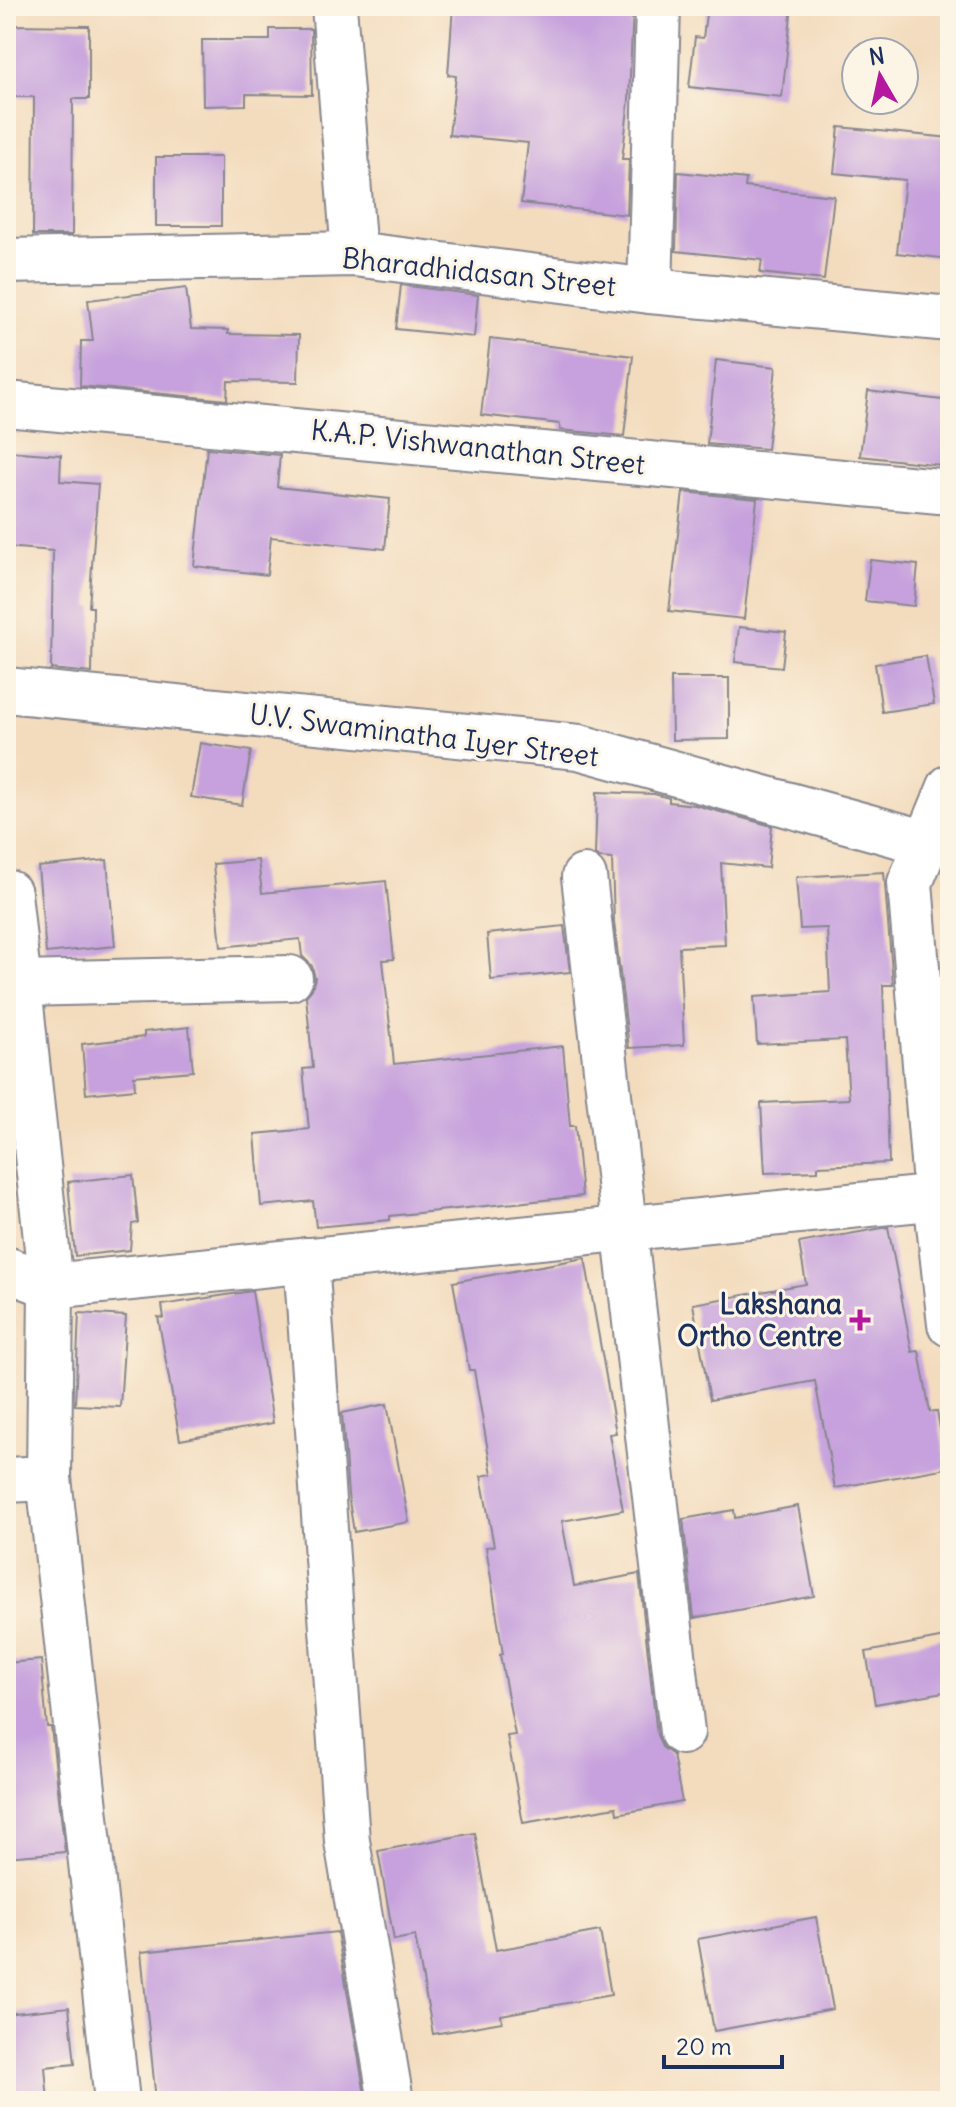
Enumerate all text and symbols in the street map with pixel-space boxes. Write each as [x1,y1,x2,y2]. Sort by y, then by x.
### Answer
north arrow [840,36,920,116]
text: N [867,41,887,71]
street label: Bharadhidasan Street [340,240,618,304]
street label: K.A.P. Vishwanathan Street [309,412,647,482]
street label: U.V. Swaminatha Iyer Street [247,696,601,774]
place label: Lakshana Ortho Centre [677,1286,842,1354]
marker: Lakshana Ortho Centre [849,1309,871,1331]
scale bar [664,2019,782,2069]
text: 20 m [676,2031,732,2061]

